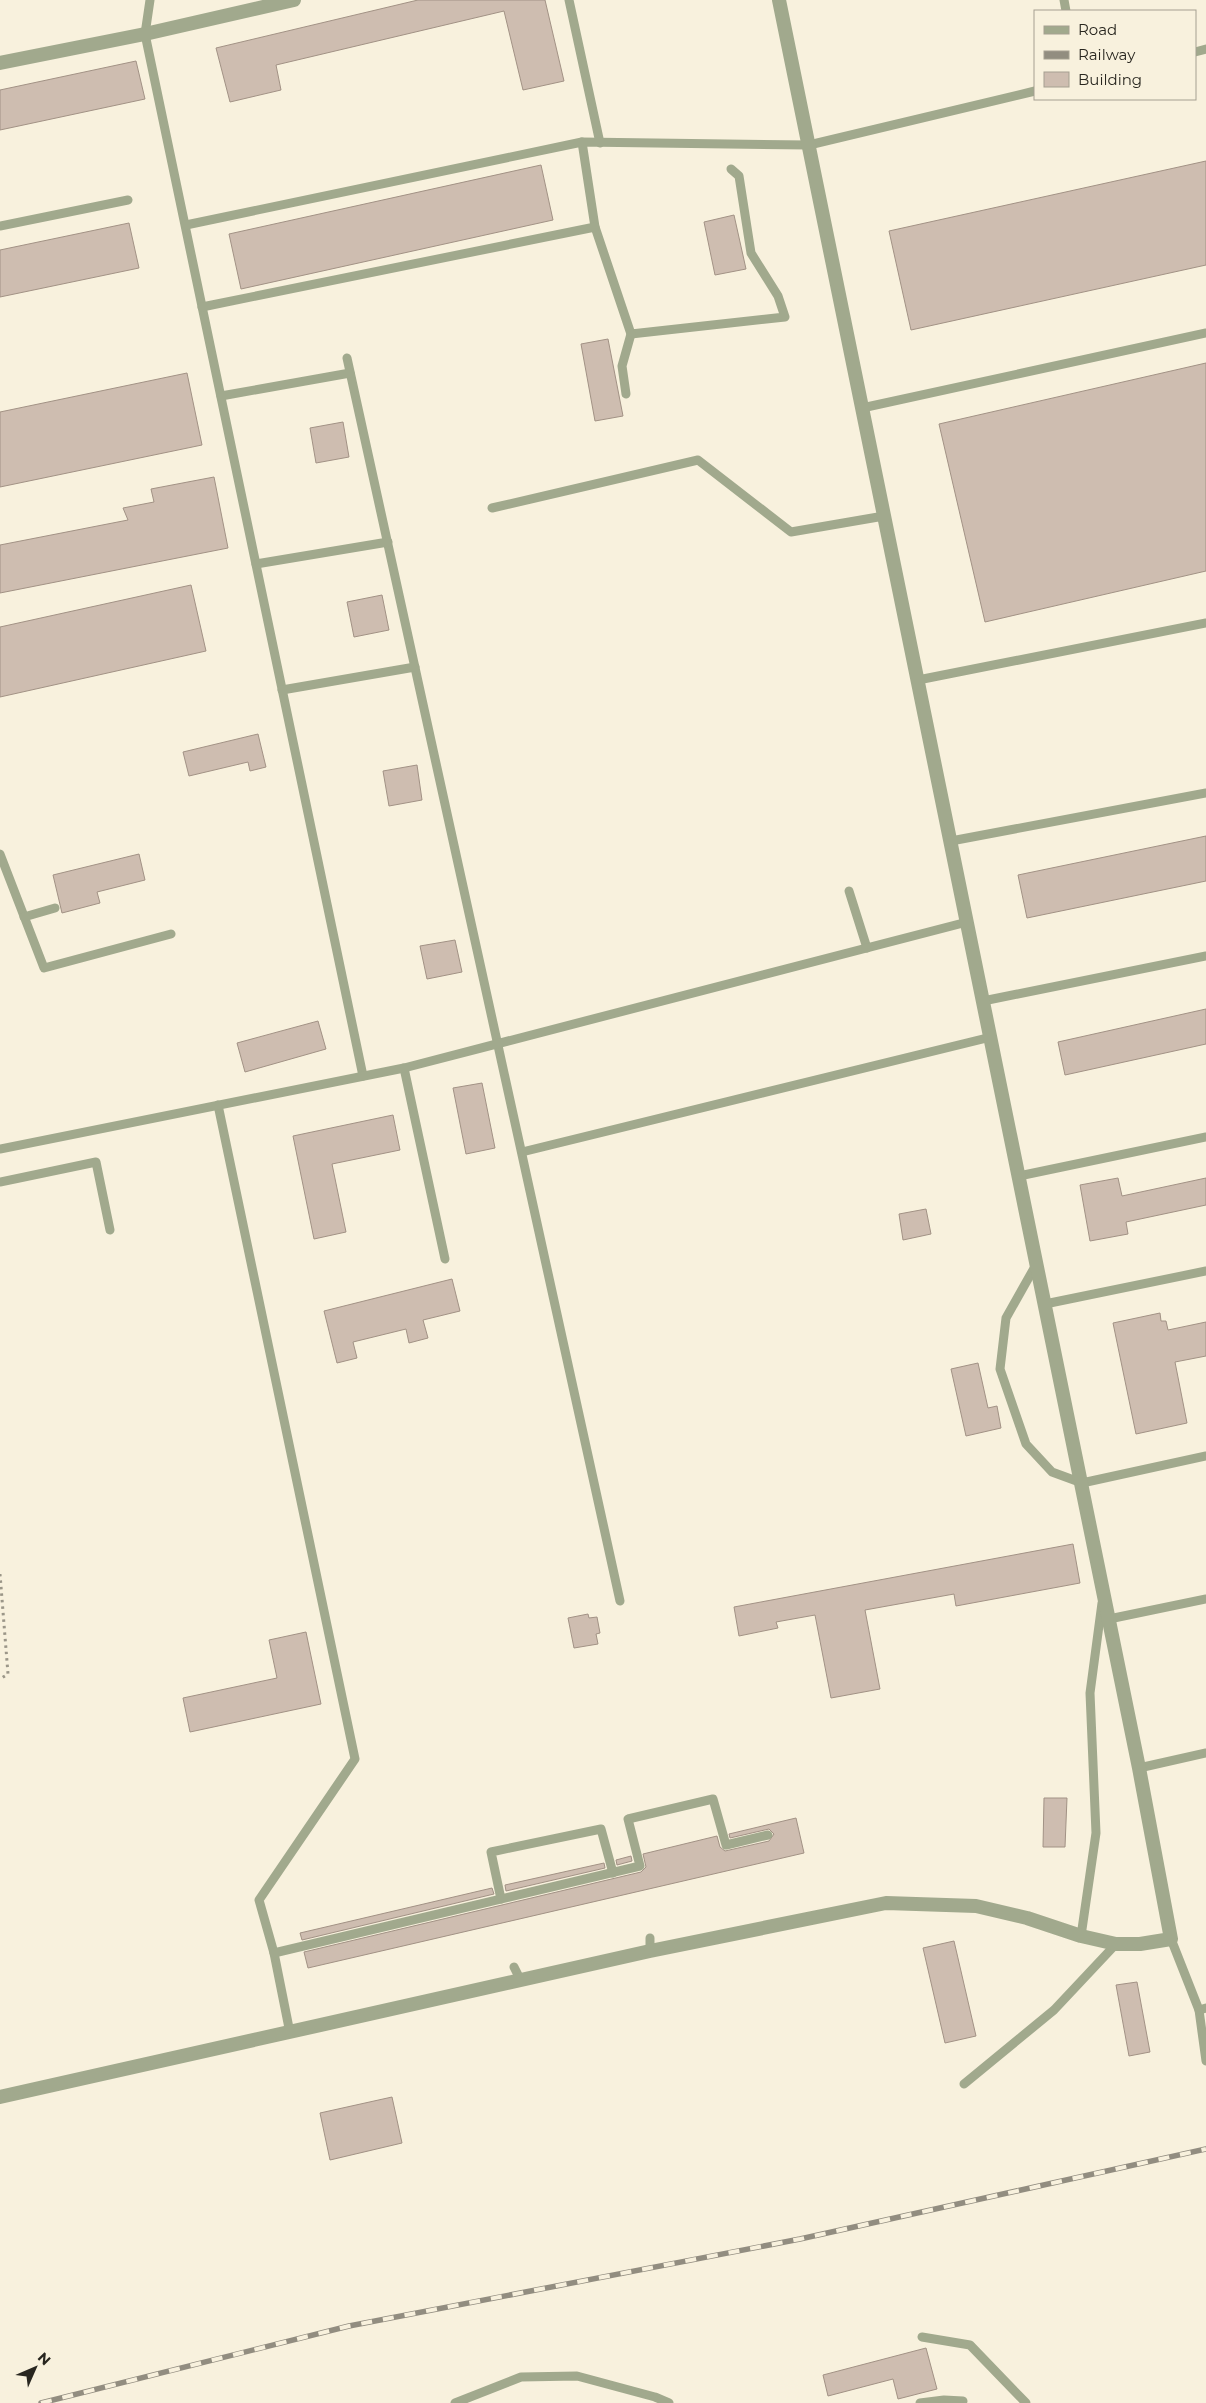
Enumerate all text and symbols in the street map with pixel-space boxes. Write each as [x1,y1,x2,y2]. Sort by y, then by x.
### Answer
legend [1034,10,1196,100]
text: Road [1078,20,1117,39]
text: Railway [1078,45,1136,64]
text: Building [1078,70,1142,89]
north arrow [10,2343,60,2393]
text: N [34,2348,55,2369]

